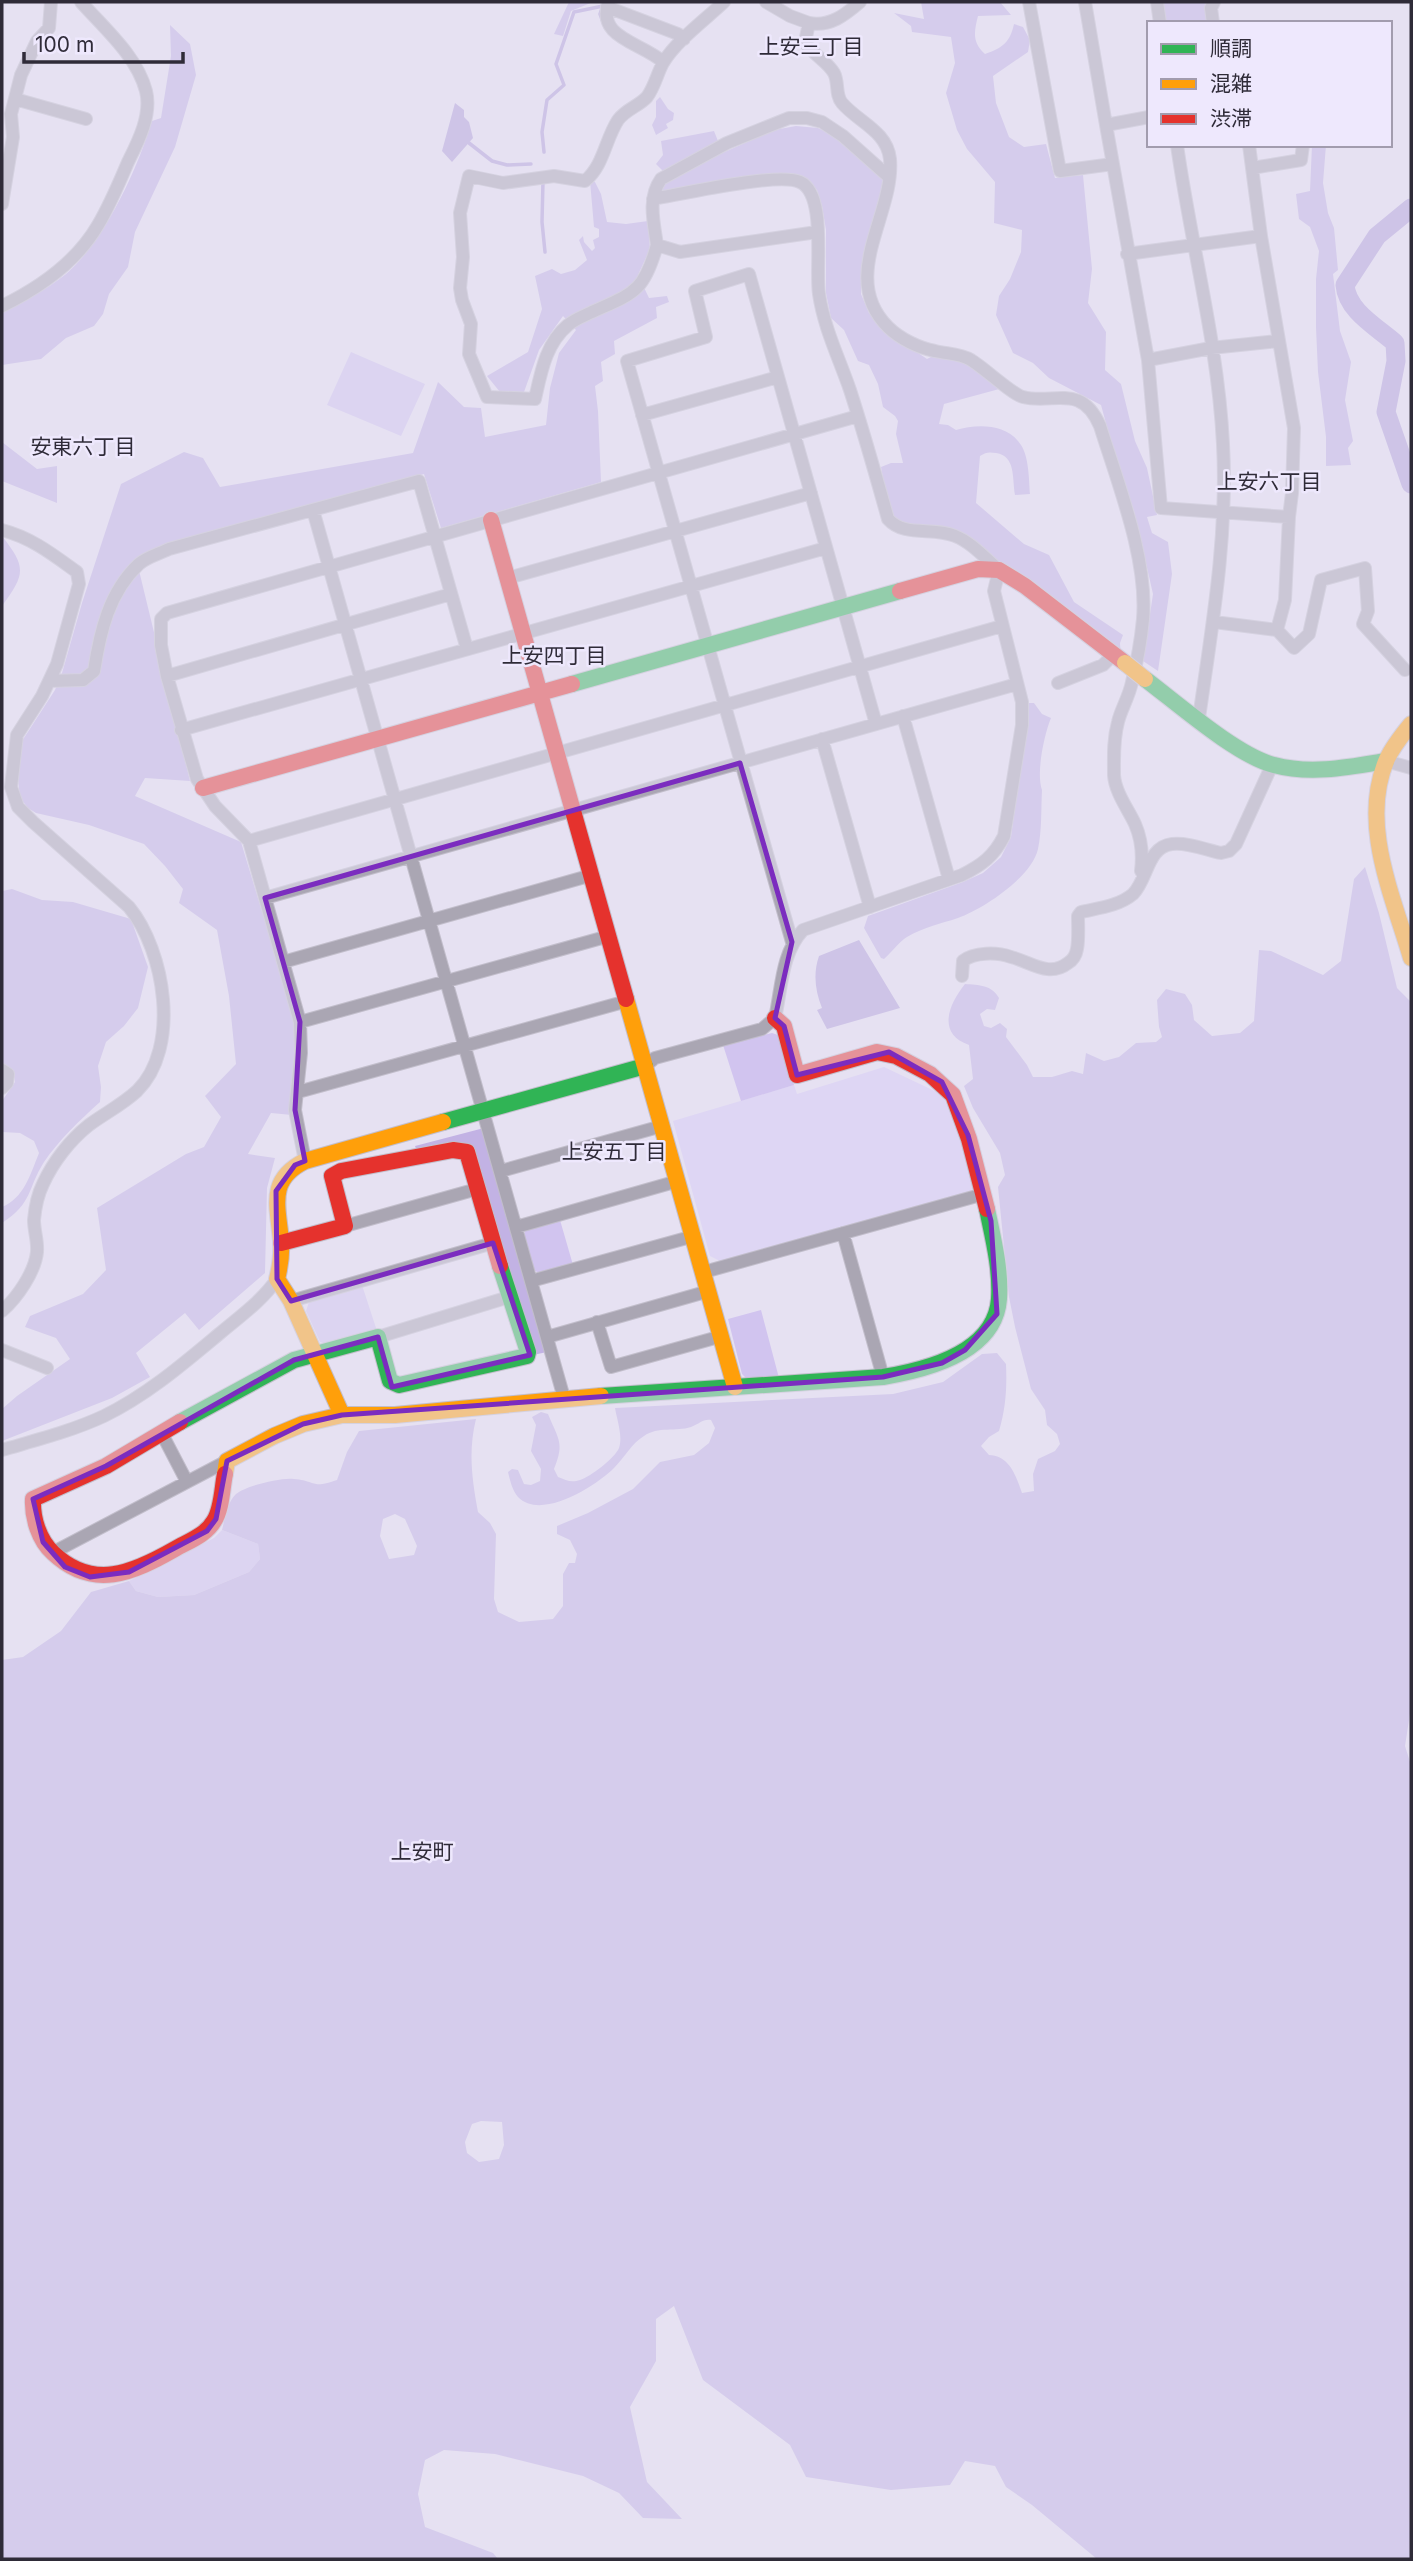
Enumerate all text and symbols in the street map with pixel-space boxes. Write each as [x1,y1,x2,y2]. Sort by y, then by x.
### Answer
scale bar [24,21,184,65]
legend [1147,21,1392,147]
text: 100 m [35,32,94,57]
district label: 上安三丁目 [759,34,864,59]
text: 順調 [1210,36,1252,61]
text: 混雑 [1210,71,1252,96]
text: 渋滞 [1210,106,1252,131]
district label: 安東六丁目 [31,434,136,459]
district label: 上安六丁目 [1217,469,1322,494]
district label: 上安四丁目 [502,643,607,668]
district label: 上安五丁目 [562,1139,667,1164]
district label: 上安町 [391,1839,454,1864]

